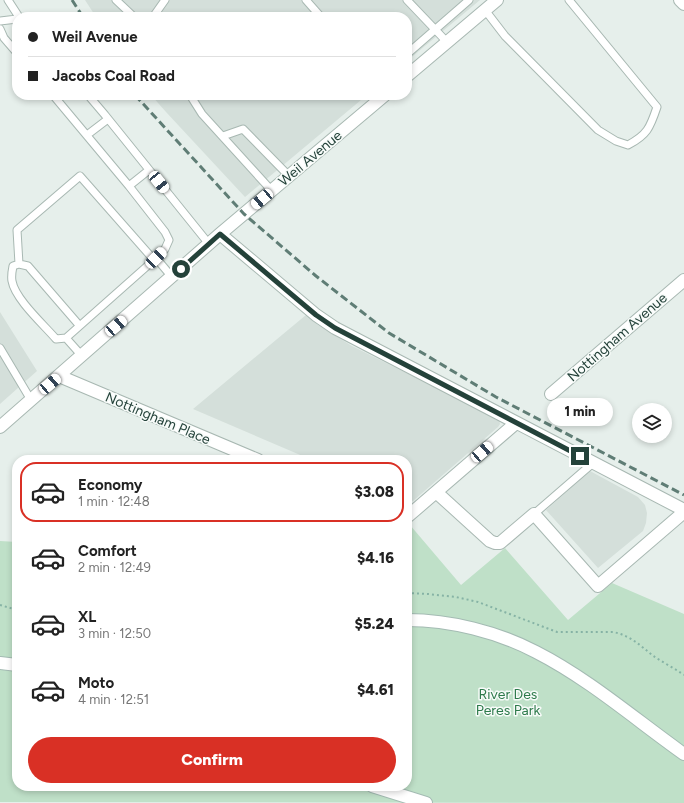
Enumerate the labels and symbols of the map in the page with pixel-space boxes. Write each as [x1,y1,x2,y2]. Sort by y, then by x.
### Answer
street label: Weil Avenue [275,127,346,190]
car [147,169,171,195]
car [249,187,275,211]
car [143,245,169,271]
route start [172,260,190,278]
street label: Nottingham Avenue [564,289,671,385]
car [103,314,129,338]
car [37,372,63,396]
street label: Nottingham Place [103,389,213,448]
callout: 1 min [547,398,613,426]
car [469,440,495,464]
route end [571,447,589,465]
park label: River Des Peres Park [476,686,541,719]

